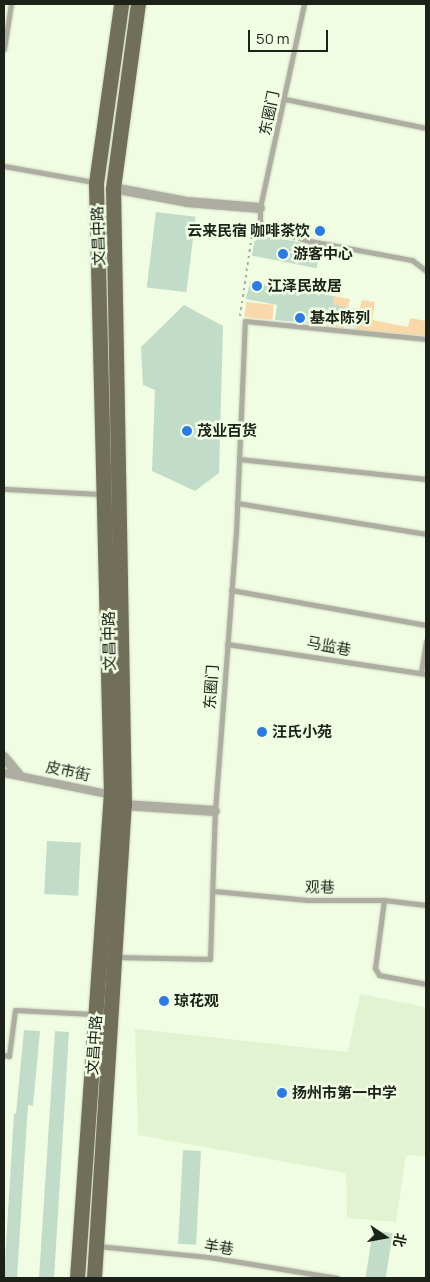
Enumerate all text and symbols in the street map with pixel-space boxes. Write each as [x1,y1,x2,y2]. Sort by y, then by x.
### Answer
scale bar [250,20,330,52]
text: 50 m [256,28,290,49]
street label: 东圈门 [256,89,282,137]
street label: 文昌中路 [88,206,108,266]
place label: 云来民宿 咖啡茶饮 [187,222,310,240]
marker: 云来民宿 咖啡茶饮 [314,225,326,237]
place label: 游客中心 [293,245,353,263]
marker: 游客中心 [277,248,289,260]
place label: 江泽民故居 [267,277,342,295]
marker: 江泽民故居 [251,280,263,292]
place label: 基本陈列 [310,309,370,327]
marker: 基本陈列 [294,312,306,324]
place label: 茂业百货 [197,422,257,440]
marker: 茂业百货 [181,425,193,437]
street label: 文昌中路 [99,611,119,671]
street label: 马监巷 [305,633,353,659]
street label: 东圈门 [200,664,222,710]
place label: 汪氏小苑 [272,723,332,741]
marker: 汪氏小苑 [256,726,268,738]
street label: 皮市街 [44,758,92,784]
street label: 观巷 [305,878,335,896]
place label: 琼花观 [174,992,219,1010]
marker: 琼花观 [158,995,170,1007]
street label: 文昌中路 [83,1014,105,1076]
place label: 扬州市第一中学 [292,1084,397,1102]
marker: 扬州市第一中学 [276,1087,288,1099]
north arrow [360,1212,410,1262]
text: 北 [389,1231,411,1249]
street label: 羊巷 [203,1236,235,1258]

